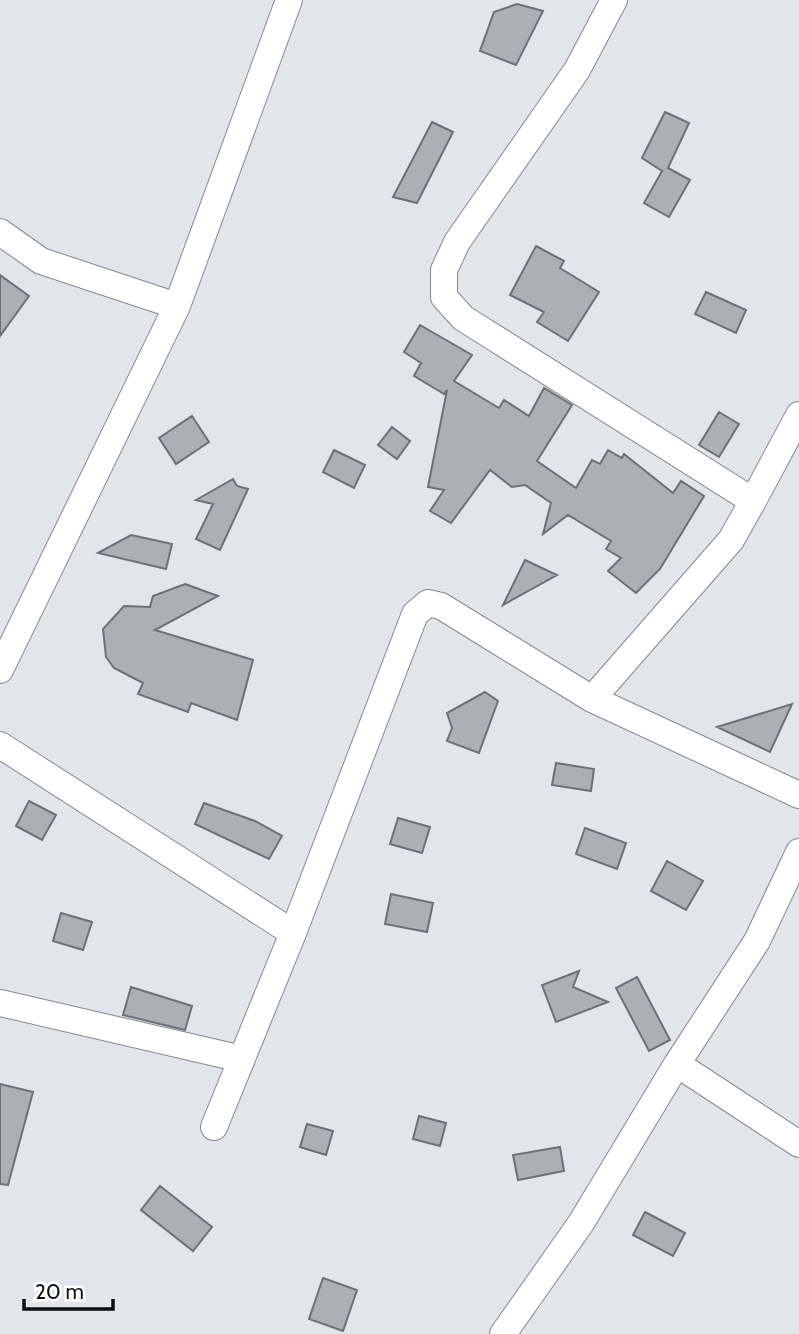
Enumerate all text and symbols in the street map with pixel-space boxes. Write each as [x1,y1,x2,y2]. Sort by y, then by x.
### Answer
scale bar [24,1268,114,1312]
text: 20 m [35,1279,84,1304]

